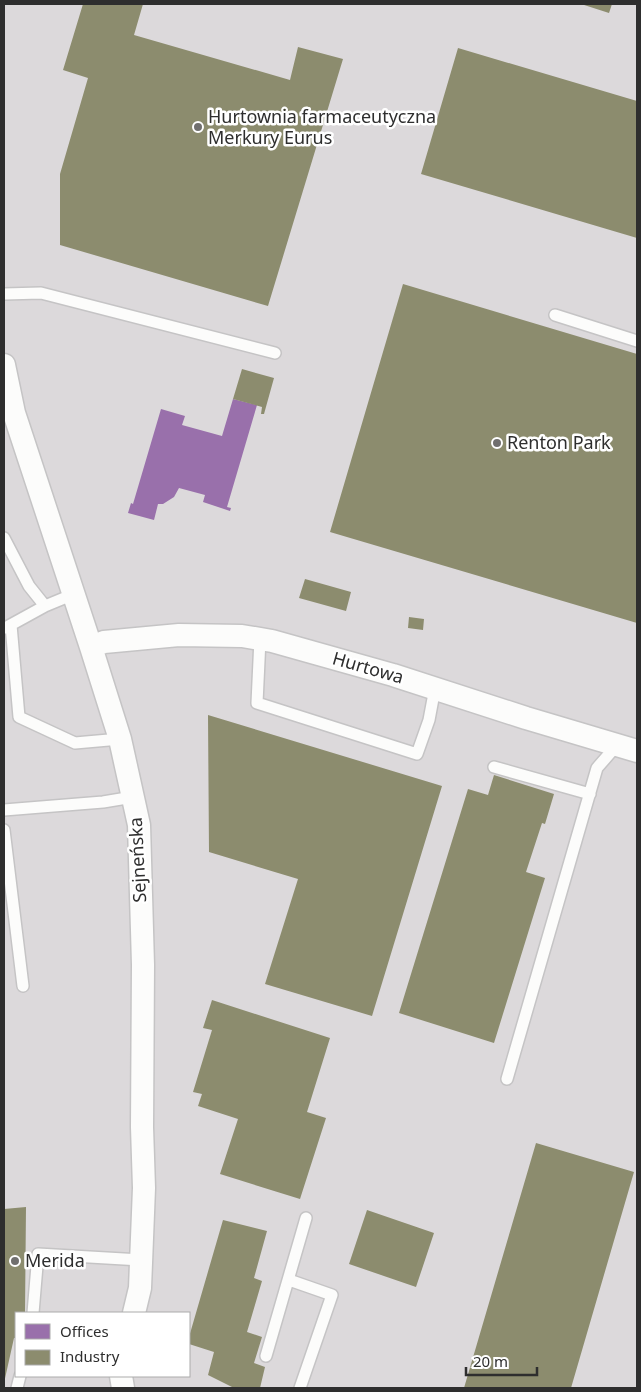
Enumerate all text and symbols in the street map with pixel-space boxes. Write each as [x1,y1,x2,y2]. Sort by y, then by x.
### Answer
place label: Hurtownia farmaceutyczna Merkury Eurus [208,104,436,149]
marker: Hurtownia farmaceutyczna Merkury Eurus [192,121,204,133]
place label: Renton Park [507,430,611,454]
marker: Renton Park [491,437,503,449]
street label: Hurtowa [330,645,407,689]
street label: Sejneńska [123,817,151,903]
place label: Merida [25,1248,85,1272]
marker: Merida [9,1255,21,1267]
legend [15,1312,190,1377]
text: Offices [60,1321,109,1341]
scale bar [466,1344,537,1376]
text: Industry [60,1346,120,1366]
text: 20 m [473,1351,508,1371]

